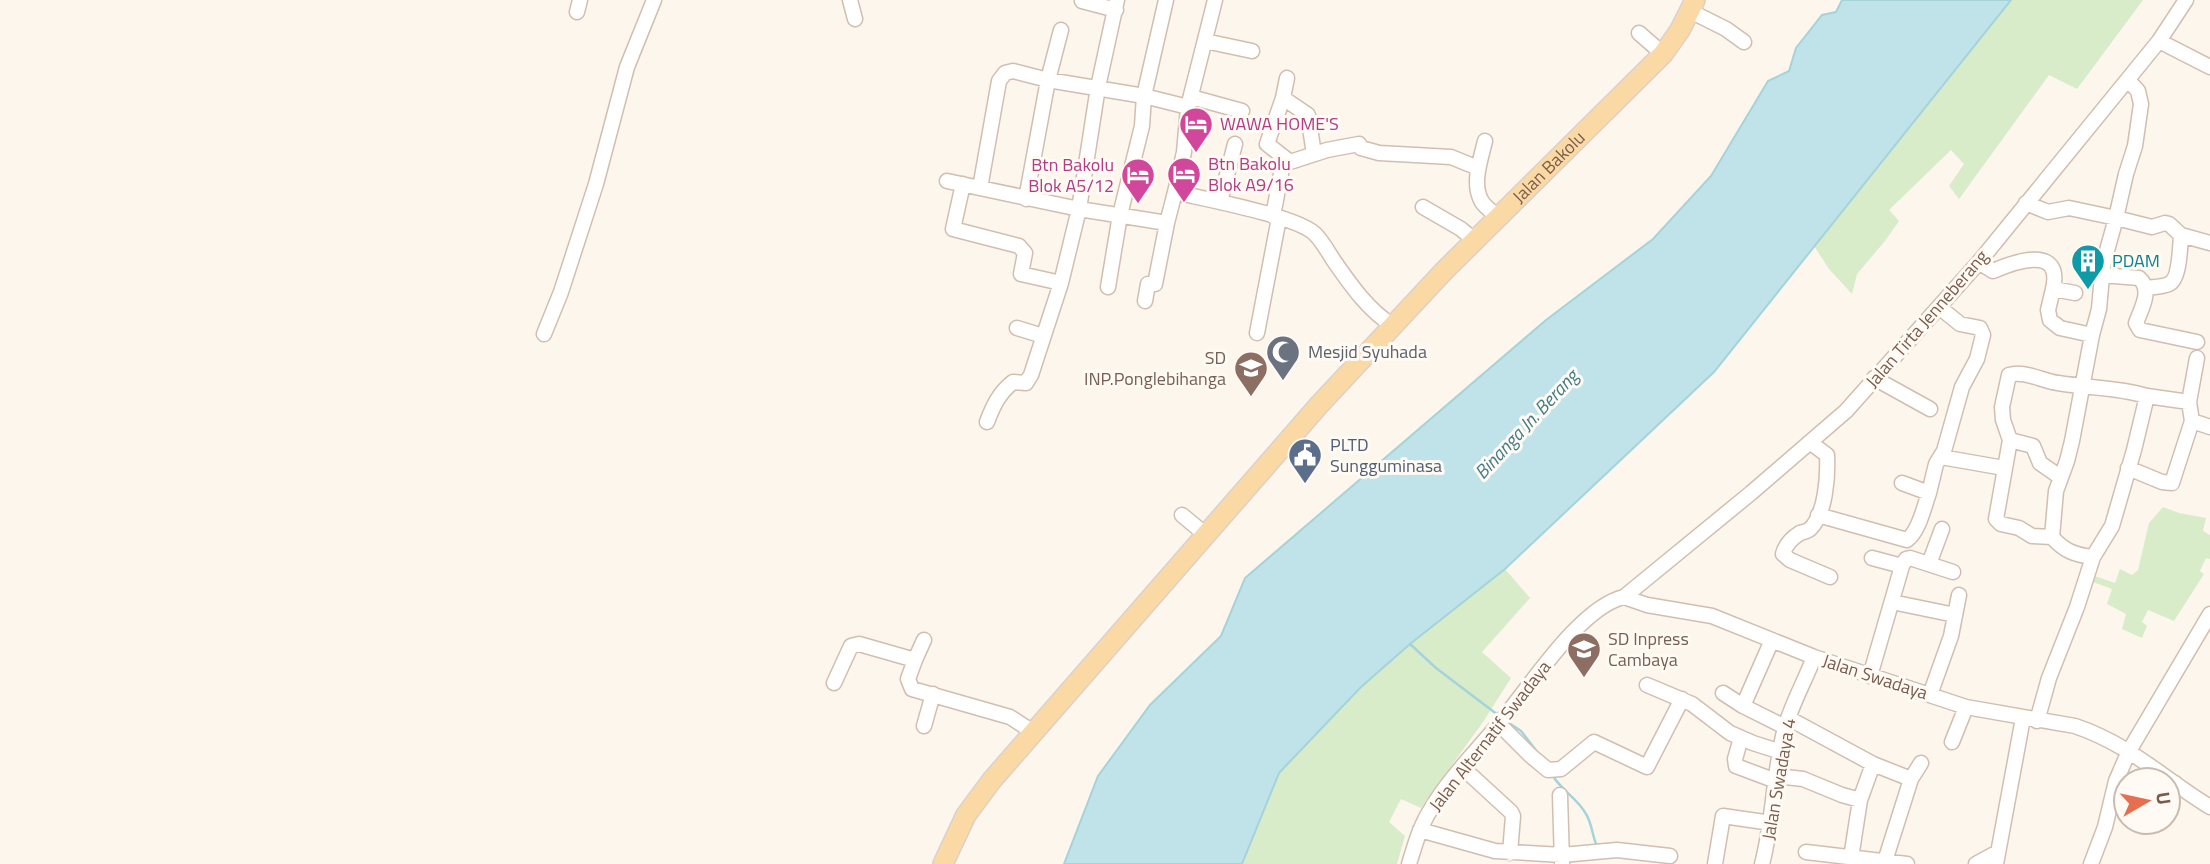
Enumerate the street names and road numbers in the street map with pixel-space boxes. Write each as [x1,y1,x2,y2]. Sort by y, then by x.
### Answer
street label: Jalan Bakolu [1506,125,1591,209]
street label: Jalan Tirta Jenneberang [1859,244,1994,394]
street label: Jalan Swadaya [1819,647,1931,706]
street label: Jalan Alternatif Swadaya [1422,655,1557,817]
street label: Jalan Swadaya 4 [1755,716,1803,842]

